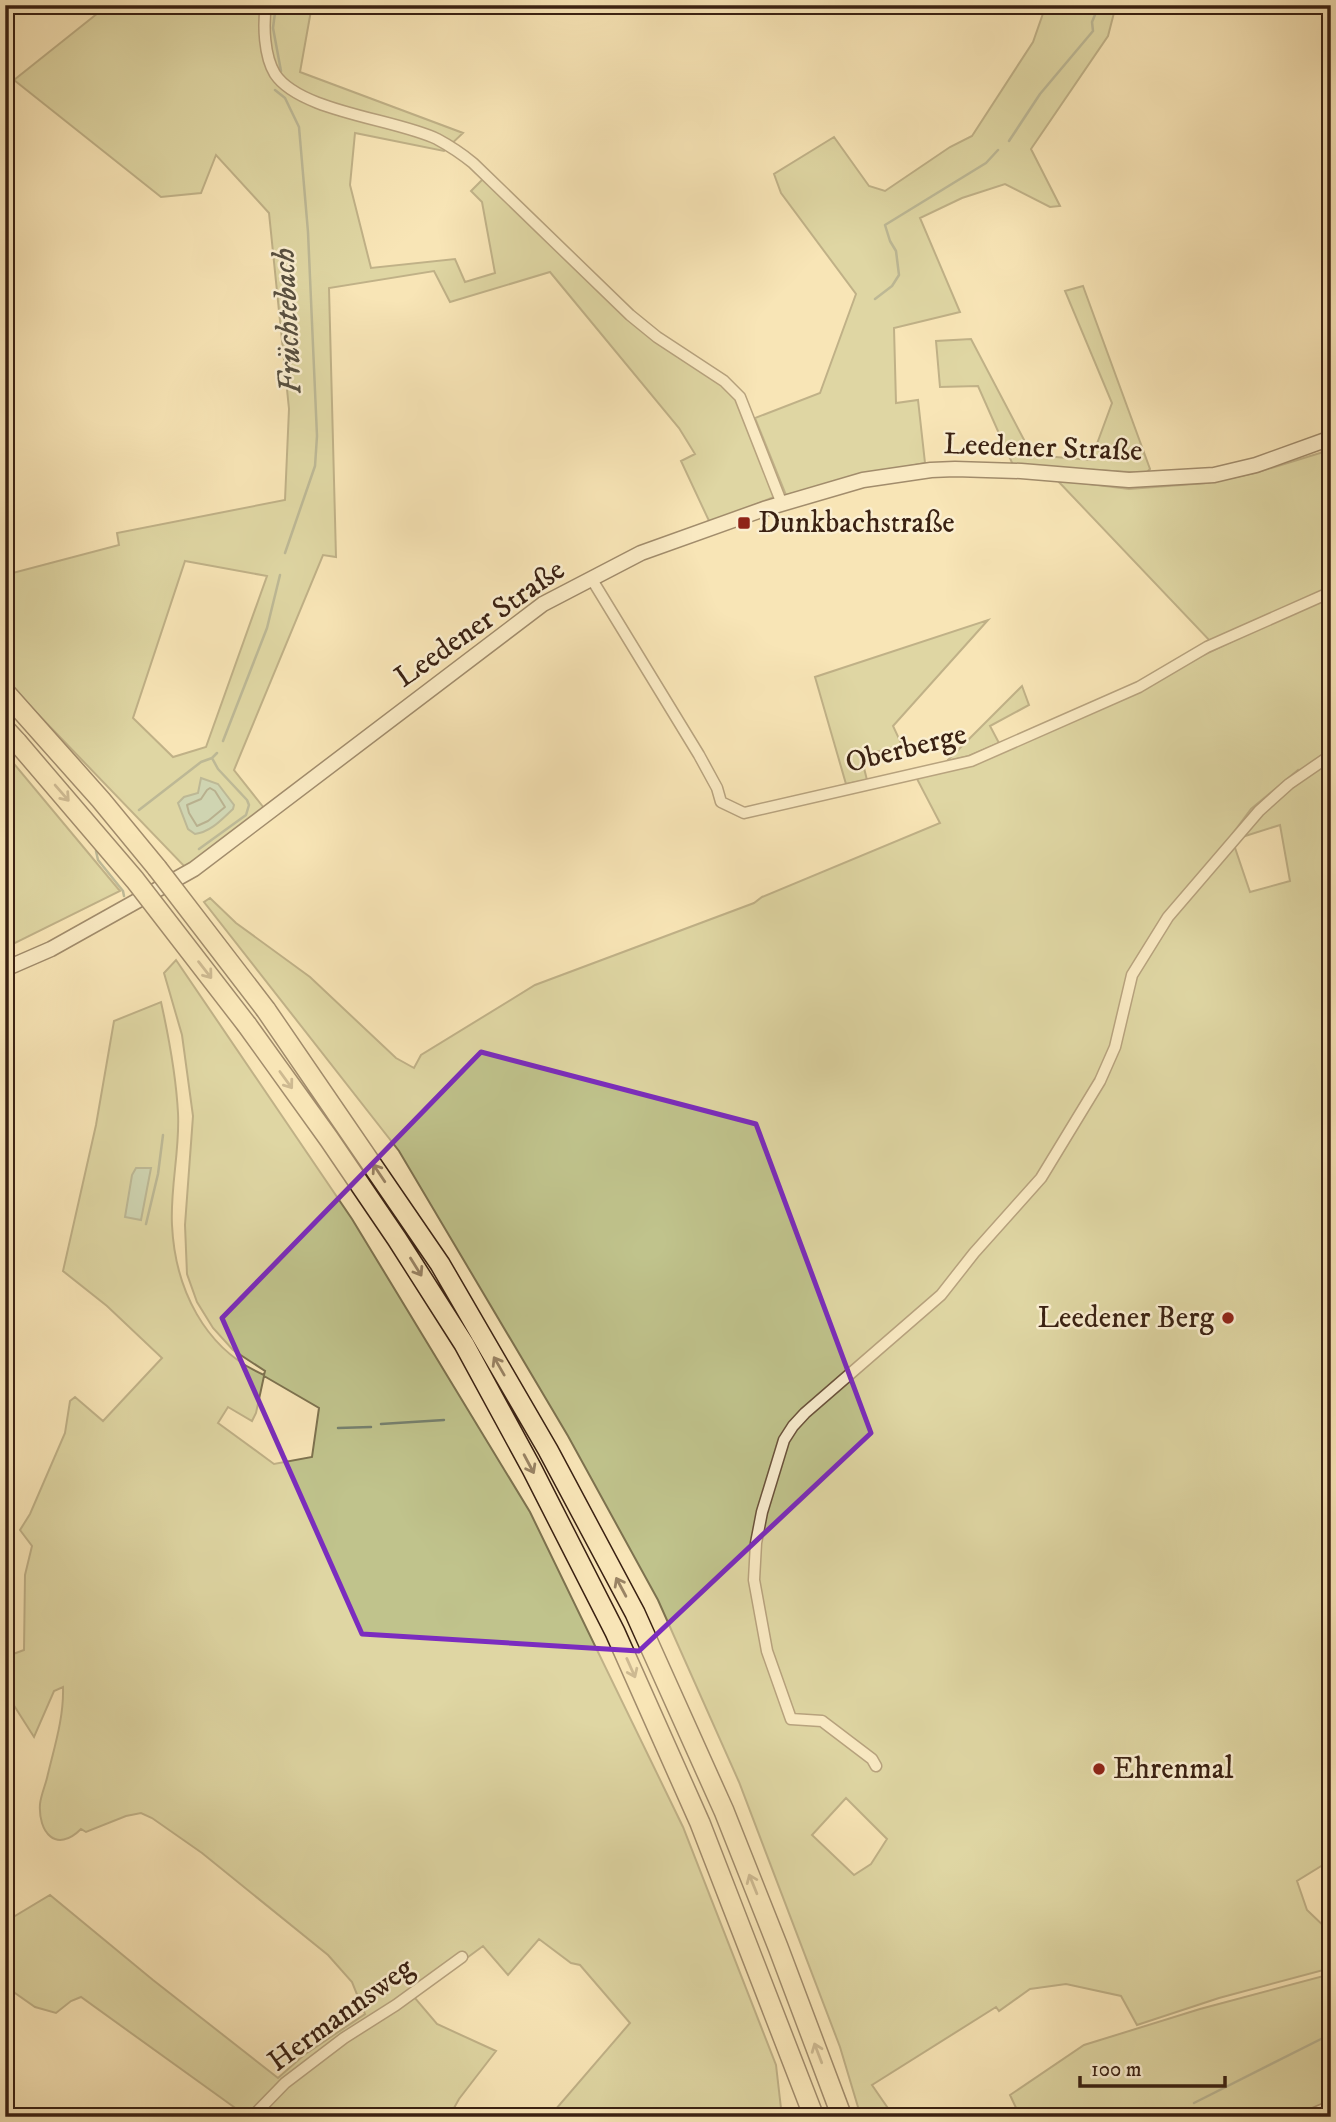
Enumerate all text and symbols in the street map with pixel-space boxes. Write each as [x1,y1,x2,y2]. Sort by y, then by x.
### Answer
water label: Früchtebach [264,247,312,395]
street label: Leedener Straße [943,426,1143,470]
place label: Dunkbachstraße [758,505,955,542]
marker: Dunkbachstraße [736,515,752,531]
street label: Leedener Straße [388,552,572,696]
street label: Oberberge [842,716,970,782]
one-way arrow [54,784,70,802]
one-way arrow [197,961,212,979]
one-way arrow [279,1070,294,1089]
one-way arrow [372,1164,386,1183]
one-way arrow [409,1257,423,1277]
place label: Leedener Berg [1037,1300,1214,1337]
marker: Leedener Berg [1220,1310,1236,1326]
one-way arrow [492,1356,505,1377]
one-way arrow [523,1453,537,1474]
one-way arrow [614,1577,627,1598]
one-way arrow [625,1657,638,1678]
place label: Ehrenmal [1113,1751,1234,1788]
marker: Ehrenmal [1091,1761,1107,1777]
one-way arrow [745,1874,758,1895]
street label: Hermannsweg [261,1950,421,2080]
one-way arrow [810,2042,823,2064]
scale bar [1080,2045,1226,2089]
text: 100 m [1091,2057,1142,2083]

